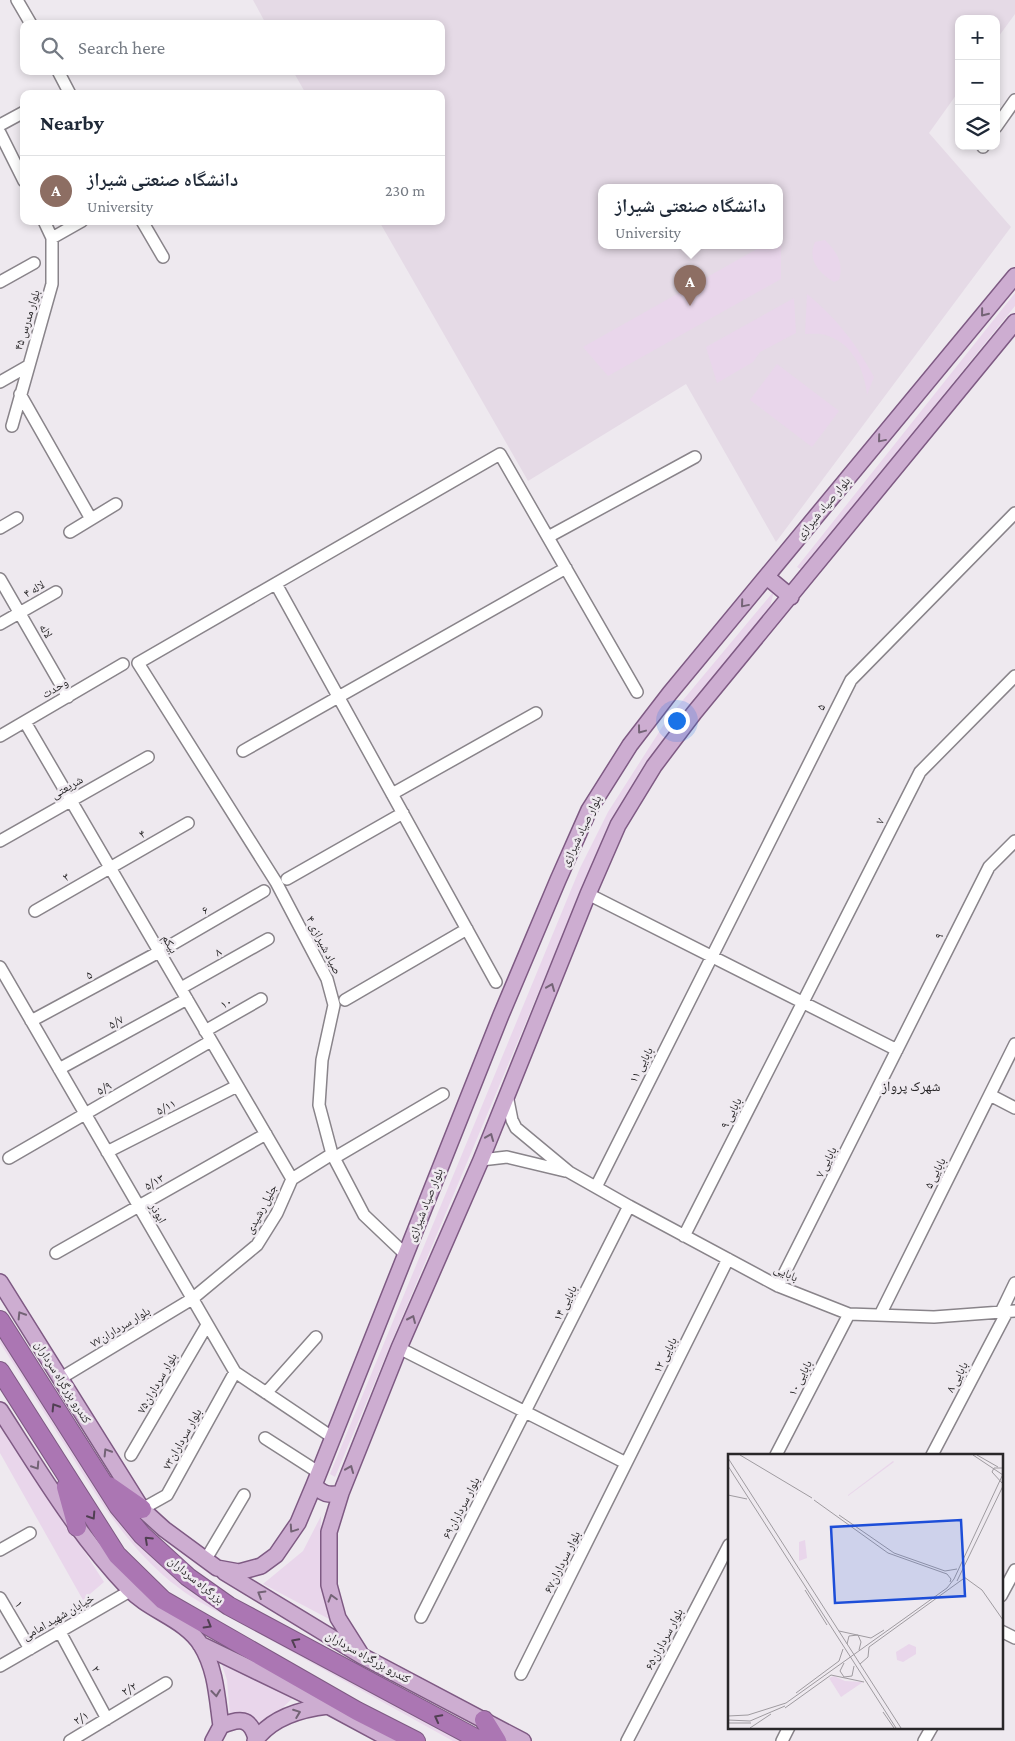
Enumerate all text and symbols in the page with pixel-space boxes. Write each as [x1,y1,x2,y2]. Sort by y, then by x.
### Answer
map controls [955,15,1000,150]
button: + [955,15,1000,60]
search box [20,20,445,75]
icon: search [38,34,66,62]
text: Search here [78,37,165,58]
button: − [955,60,1000,105]
button: layers [955,105,1000,150]
text: Nearby [40,111,104,135]
text: دانشگاه صنعتی شیراز [87,169,238,190]
text: A [51,182,61,199]
text: 230 m [385,182,425,199]
popup [598,184,783,249]
text: دانشگاه صنعتی شیراز [615,195,766,216]
text: University [87,198,153,215]
text: University [615,224,681,241]
pin: A [674,265,706,306]
street label: ۴۵ بلوار مدرس [11,288,43,352]
one-way arrow [981,308,990,317]
one-way arrow [878,433,887,442]
street label: بلوار صیاد شیرازی [793,474,854,542]
street label: لاله ۴ [21,577,47,601]
one-way arrow [740,599,749,608]
street label: لاله [36,621,56,641]
street label: وحدت [39,675,71,701]
street label: ۵ [814,701,828,713]
your location [664,708,690,734]
one-way arrow [638,724,647,734]
street label: شریعتی [49,772,86,802]
street label: بلوار صیاد شیرازی [558,793,605,869]
street label: ۷ [873,815,888,827]
street label: ۴ [136,827,148,841]
street label: ۳ [60,870,72,884]
street label: ۶ [199,903,211,917]
street label: صیاد شیرازی ۴ [303,913,345,977]
street label: ۹ [932,930,946,942]
street label: بیکم [158,932,181,956]
street label: ۸ [212,944,224,959]
street label: ۵ [83,968,95,982]
one-way arrow [545,983,555,991]
street label: ۱۰ [218,994,234,1012]
street label: ۵/۷ [106,1012,127,1032]
street label: بابایی ۱۱ [626,1045,656,1085]
street label: ۵/۹ [94,1078,114,1098]
district label: شهرک پرواز [881,1078,940,1095]
street label: بابایی ۹ [717,1095,745,1131]
street label: ۵/۱۱ [154,1096,178,1118]
one-way arrow [485,1134,495,1142]
street label: بابایی ۷ [812,1144,840,1180]
street label: بابایی ۵ [921,1155,949,1191]
street label: بلوار صیاد شیرازی [404,1166,446,1244]
street label: ۵/۱۳ [142,1171,166,1193]
street label: جلیل رشیدی [242,1181,280,1236]
street label: ابوذر [146,1199,169,1226]
street label: بابایی [772,1262,800,1285]
street label: بابایی ۱۴ [550,1283,580,1323]
street label: بلوار سرداران۷۷ [87,1304,153,1351]
one-way arrow [17,1311,27,1320]
one-way arrow [405,1315,416,1324]
street label: بابایی ۱۲ [650,1335,680,1375]
street label: کندرو بزرگراه سرداران [32,1338,94,1426]
street label: بلوار سرداران۷۵ [134,1350,180,1416]
street label: بابایی ۱۰ [785,1358,815,1398]
street label: بابایی ۸ [943,1359,971,1395]
one-way arrow [51,1404,61,1413]
street label: بلوار سرداران۷۳ [160,1406,205,1472]
one-way arrow [104,1449,113,1458]
inset map [728,1454,1002,1728]
one-way arrow [30,1460,39,1470]
one-way arrow [344,1465,354,1474]
street label: بلوار سرداران۶۹ [439,1475,483,1541]
one-way arrow [85,1510,95,1519]
one-way arrow [290,1523,299,1533]
street label: بلوار سرداران۶۷ [541,1529,583,1596]
one-way arrow [144,1537,153,1546]
street label: بزرگراه سرداران [165,1553,227,1607]
street label: خیابان شهید امامی [20,1591,97,1643]
one-way arrow [257,1591,266,1601]
one-way arrow [327,1593,338,1602]
street label: ۱ [12,1598,26,1610]
street label: بلوار سرداران۶۵ [642,1606,686,1672]
one-way arrow [202,1619,211,1629]
street label: کندرو بزرگراه سرداران [323,1628,413,1686]
one-way arrow [291,1638,300,1648]
street label: ۲ [89,1663,103,1675]
street label: ۲/۲ [119,1679,139,1699]
one-way arrow [210,1689,221,1697]
street label: ۲/۱ [71,1708,91,1728]
one-way arrow [292,1709,301,1719]
one-way arrow [435,1714,444,1724]

